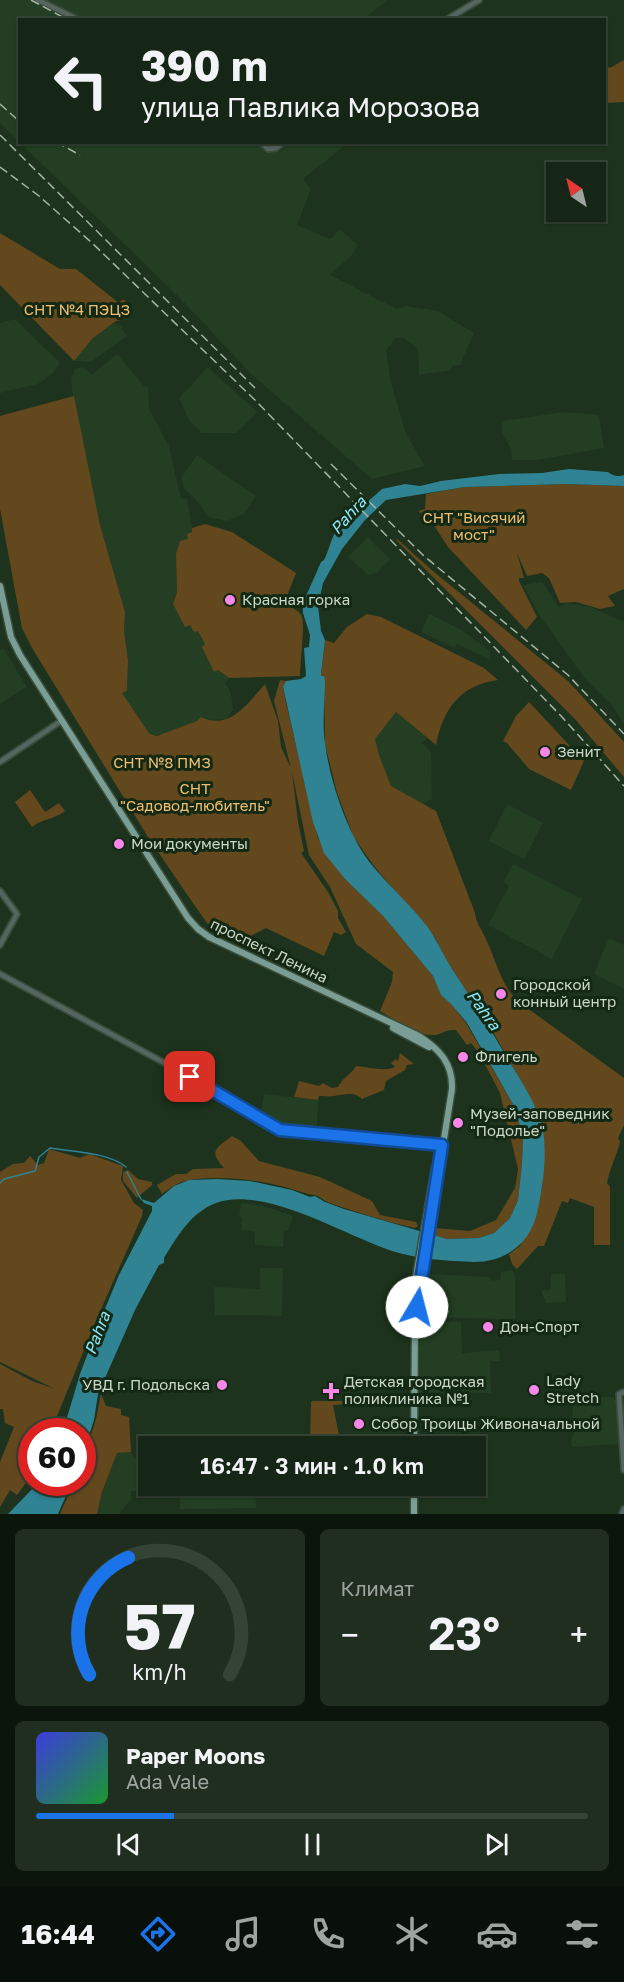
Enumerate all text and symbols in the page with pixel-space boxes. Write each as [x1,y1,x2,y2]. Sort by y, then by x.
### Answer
text: 390 m [141,40,268,90]
icon: left [42,42,120,120]
text: улица Павлика Морозова [141,91,480,123]
north arrow [546,162,606,222]
map controls [546,162,606,222]
park label: СНТ №4 ПЭЦЗ [24,300,130,318]
water label: Pahra [326,491,371,538]
park label: СНТ "Висячий мост" [422,508,526,543]
place label: Красная горка [242,590,350,608]
marker: Красная горка [223,593,237,607]
place label: Зенит [557,742,602,760]
marker: Зенит [538,745,552,759]
park label: СНТ №8 ПМЗ [113,753,211,771]
park label: СНТ "Садовод-любитель" [120,779,270,814]
place label: Мои документы [131,834,248,852]
marker: Мои документы [112,837,126,851]
street label: проспект Ленина [208,914,331,986]
place label: Городской конный центр [513,975,616,1010]
water label: Pahra [463,986,506,1035]
marker: Городской конный центр [494,987,508,1001]
place label: Флигель [475,1047,537,1065]
marker: Флигель [456,1050,470,1064]
pin [164,1051,215,1102]
icon: arrive [173,1060,206,1093]
place label: Музей-заповедник "Подолье" [470,1104,610,1139]
marker: Музей-заповедник "Подолье" [451,1116,465,1130]
position arrow [385,1275,449,1339]
water label: Pahra [80,1308,115,1357]
place label: Дон-Спорт [500,1317,580,1335]
marker: Дон-Спорт [481,1320,495,1334]
place label: Lady Stretch [546,1371,599,1406]
place label: Детская городская поликлиника №1 [344,1372,485,1407]
place label: УВД г. Подольска [82,1375,210,1393]
marker: УВД г. Подольска [215,1378,229,1392]
marker: Детская городская поликлиника №1 [322,1382,340,1400]
marker: Lady Stretch [527,1383,541,1397]
place label: Собор Троицы Живоначальной [371,1414,600,1432]
marker: Собор Троицы Живоначальной [352,1417,366,1431]
speed limit sign: 60 [18,1418,96,1496]
text: 16:47 · 3 мин · 1.0 km [200,1452,424,1479]
text: Климат [341,1576,414,1600]
text: 57 [124,1588,196,1663]
text: 23° [428,1606,500,1660]
text: − [341,1615,359,1654]
text: + [570,1615,588,1654]
text: km/h [132,1659,187,1685]
text: Paper Moons [126,1742,265,1769]
text: Ada Vale [126,1769,209,1793]
icon: previous [112,1828,145,1861]
icon: pause [296,1828,329,1861]
icon: next [480,1828,513,1861]
icon: directions [137,1913,179,1955]
icon: music [222,1913,264,1955]
icon: phone [307,1913,349,1955]
icon: climate [391,1913,433,1955]
icon: car [476,1913,518,1955]
icon: filters [561,1913,603,1955]
text: 16:44 [21,1918,95,1950]

